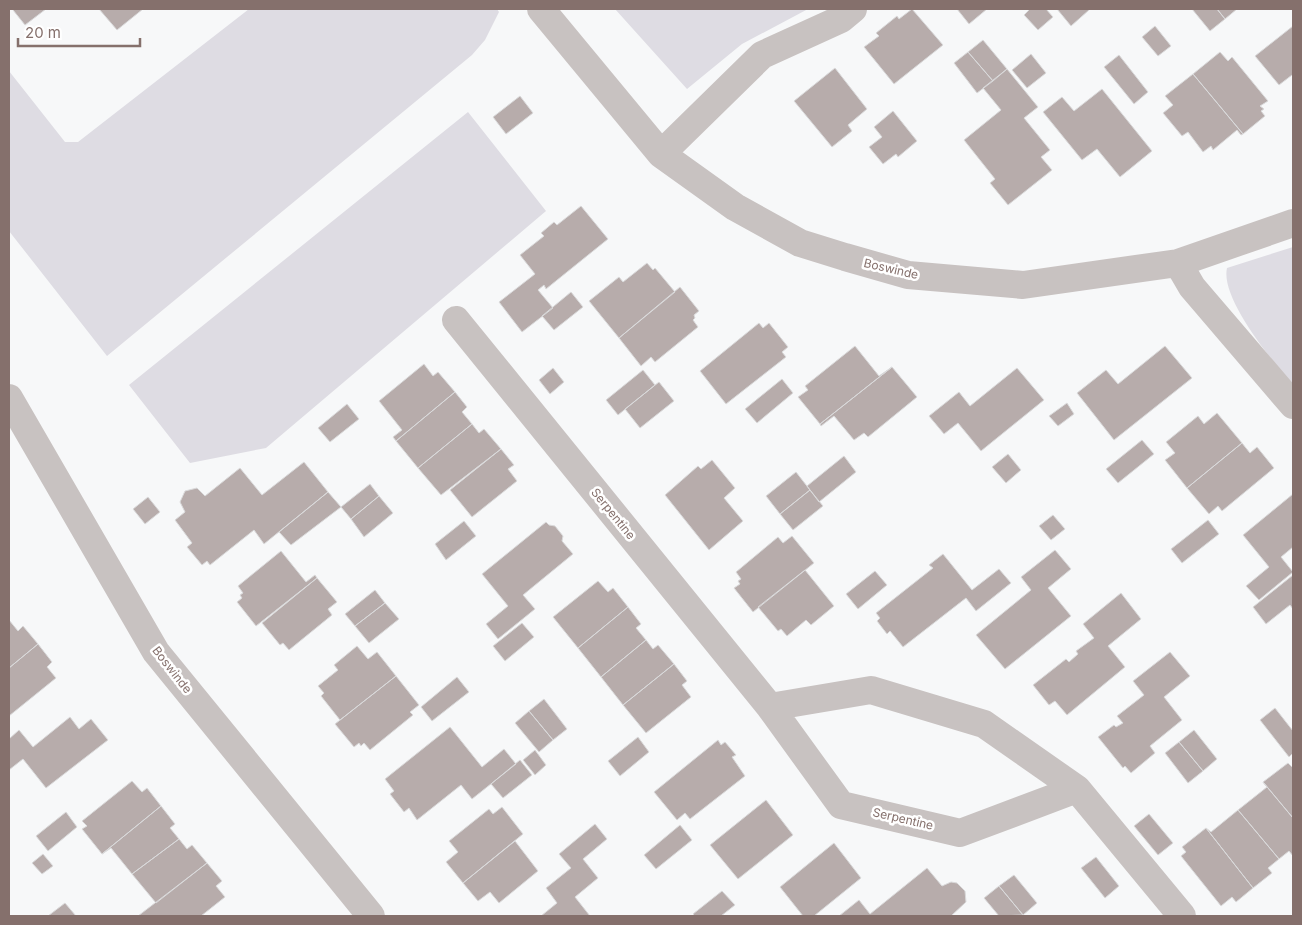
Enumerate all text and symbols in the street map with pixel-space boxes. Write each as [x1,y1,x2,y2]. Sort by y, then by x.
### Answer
scale bar [18,15,140,47]
text: 20 m [25,23,61,42]
street label: Boswinde [862,255,920,282]
street label: Serpentine [588,485,639,542]
street label: Boswinde [149,643,195,696]
street label: Serpentine [871,804,935,833]

